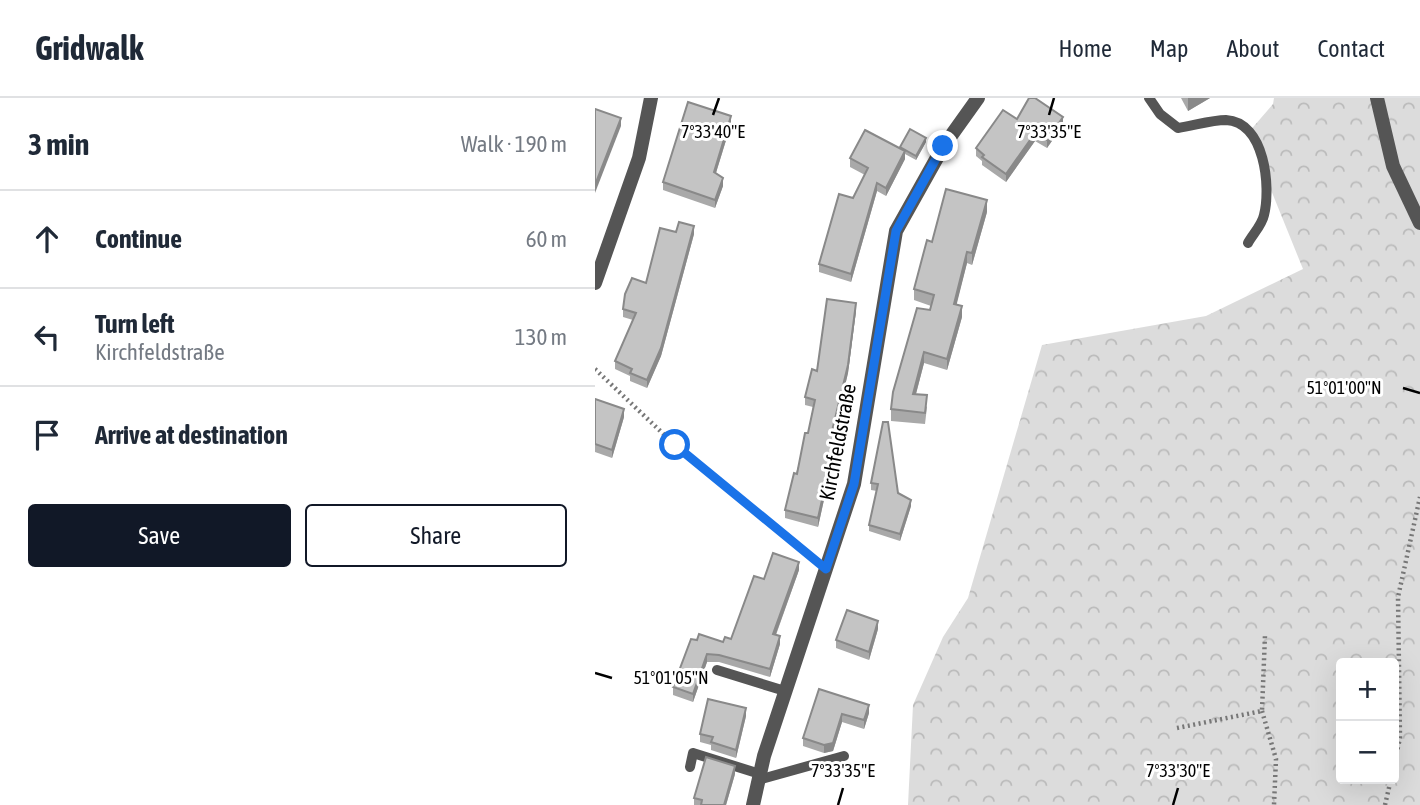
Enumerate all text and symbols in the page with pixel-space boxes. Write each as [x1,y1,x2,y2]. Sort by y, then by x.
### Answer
text: Gridwalk [35,29,143,67]
text: Home [1058,35,1112,62]
text: Map [1150,35,1188,62]
text: About [1226,35,1279,62]
text: Contact [1317,35,1385,62]
text: 7°33'40"E [681,121,745,142]
text: 7°33'35"E [1017,121,1081,142]
text: 3 min [28,127,89,161]
route end [927,130,958,161]
text: Walk · 190 m [461,131,567,157]
icon: ahead [28,220,66,258]
text: Continue [95,224,182,254]
text: 60 m [526,226,567,252]
text: Turn left [95,309,175,339]
icon: left [28,318,66,356]
text: 130 m [515,324,567,350]
text: Kirchfeldstraße [95,339,225,365]
text: 51°01'00"N [1306,377,1382,398]
street label: Kirchfeldstraße [814,382,860,502]
icon: arrive [28,416,66,454]
text: Arrive at destination [95,420,288,450]
route start [659,429,690,460]
button: Save [28,504,291,567]
button: Share [305,504,567,567]
map controls [1336,658,1399,784]
button: + [1336,658,1399,721]
text: 51°01'05"N [633,667,709,688]
button: − [1336,721,1399,784]
text: 7°33'35"E [811,760,875,781]
text: 7°33'30"E [1146,760,1210,781]

